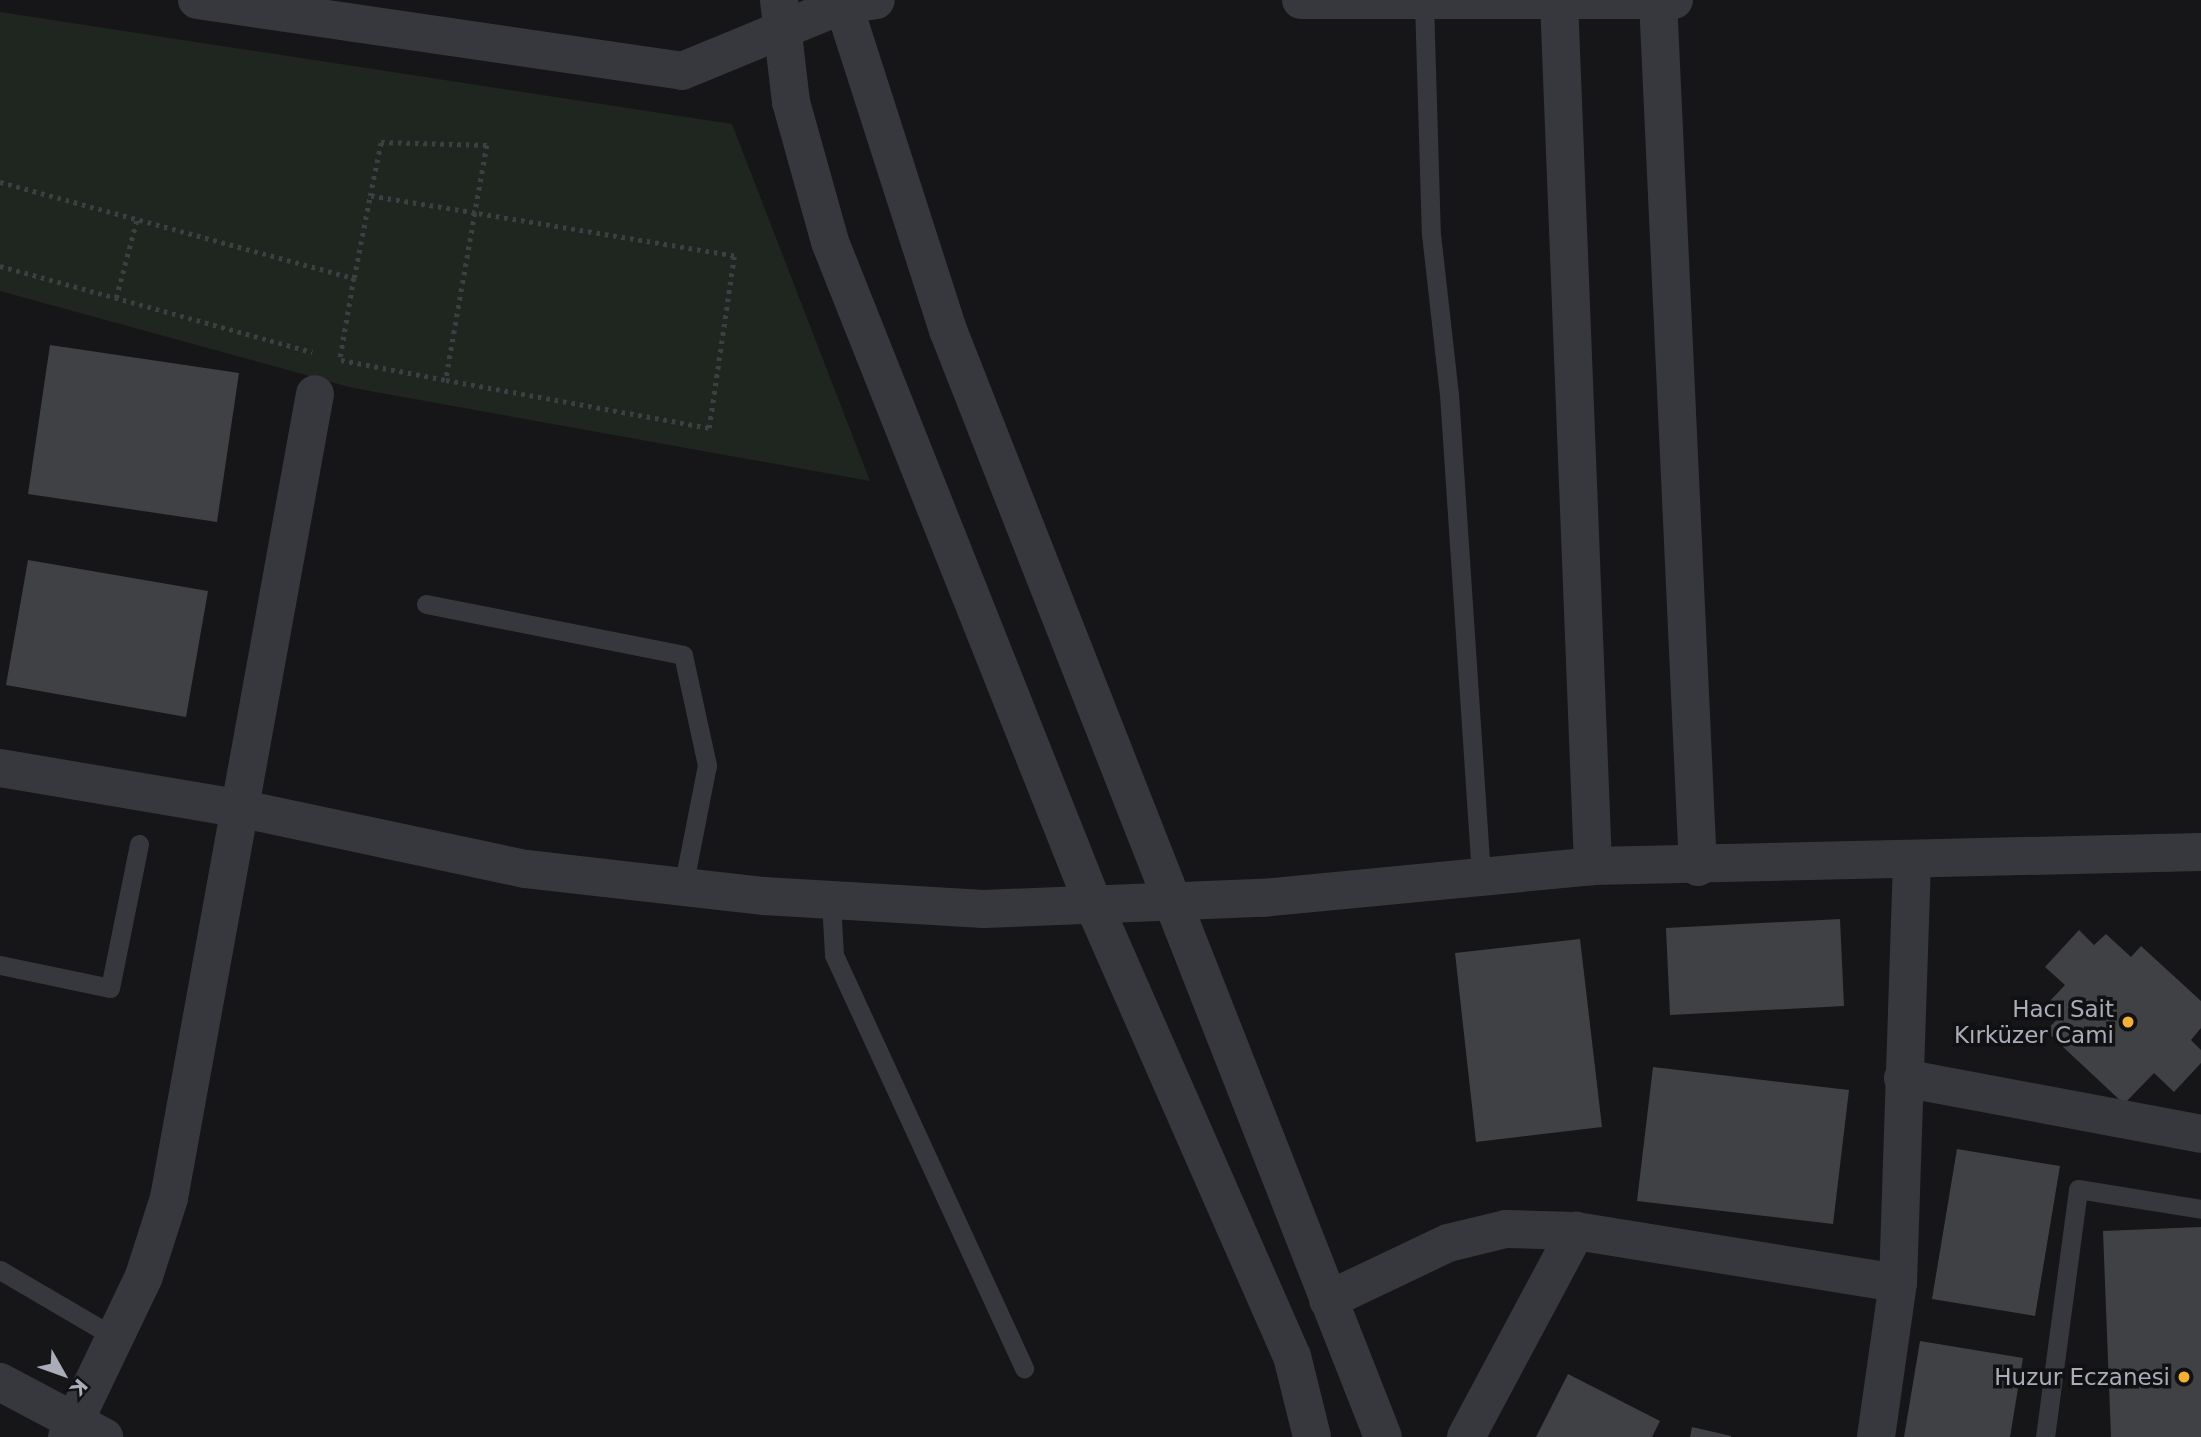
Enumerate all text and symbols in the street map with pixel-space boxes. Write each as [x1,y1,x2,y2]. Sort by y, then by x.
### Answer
place label: Hacı Sait Kırküzer Cami [1954,995,2114,1049]
marker: Hacı Sait Kırküzer Cami [2120,1014,2136,1030]
north arrow [28,1339,98,1409]
place label: Huzur Eczanesi [1994,1363,2170,1391]
marker: Huzur Eczanesi [2176,1369,2192,1385]
text: K [66,1375,92,1400]

